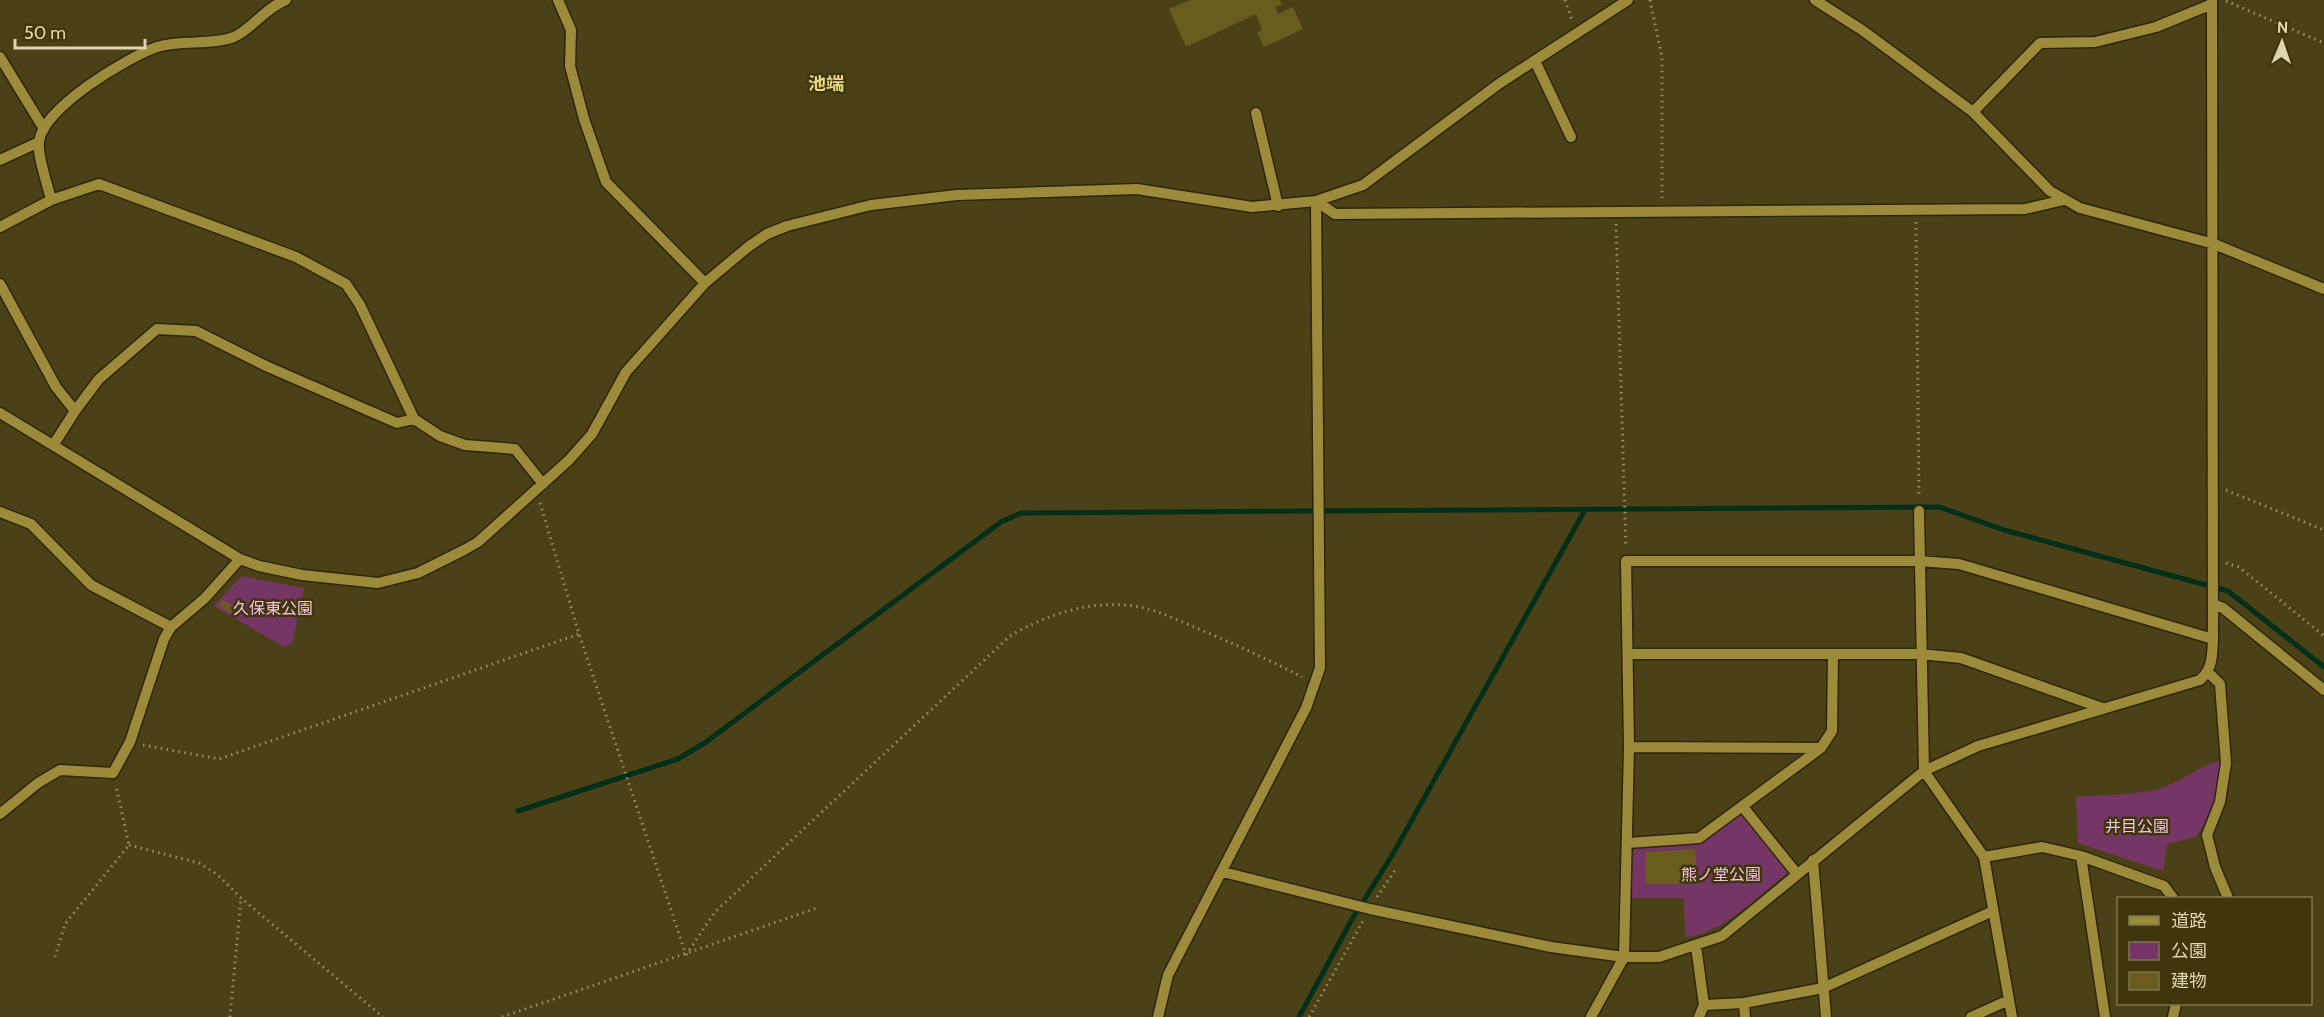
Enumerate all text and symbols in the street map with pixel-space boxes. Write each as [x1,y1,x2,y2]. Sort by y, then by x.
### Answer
scale bar [15,12,146,50]
north arrow [2252,12,2312,72]
text: N [2277,18,2288,37]
text: 50 m [24,22,66,44]
district label: 池端 [808,73,844,95]
park label: 久保東公園 [233,599,313,618]
park label: 井目公園 [2105,817,2169,836]
park label: 熊ノ堂公園 [1681,865,1761,884]
legend [2117,897,2312,1005]
text: 道路 [2171,910,2207,932]
text: 公園 [2171,940,2207,962]
text: 建物 [2171,970,2207,992]

